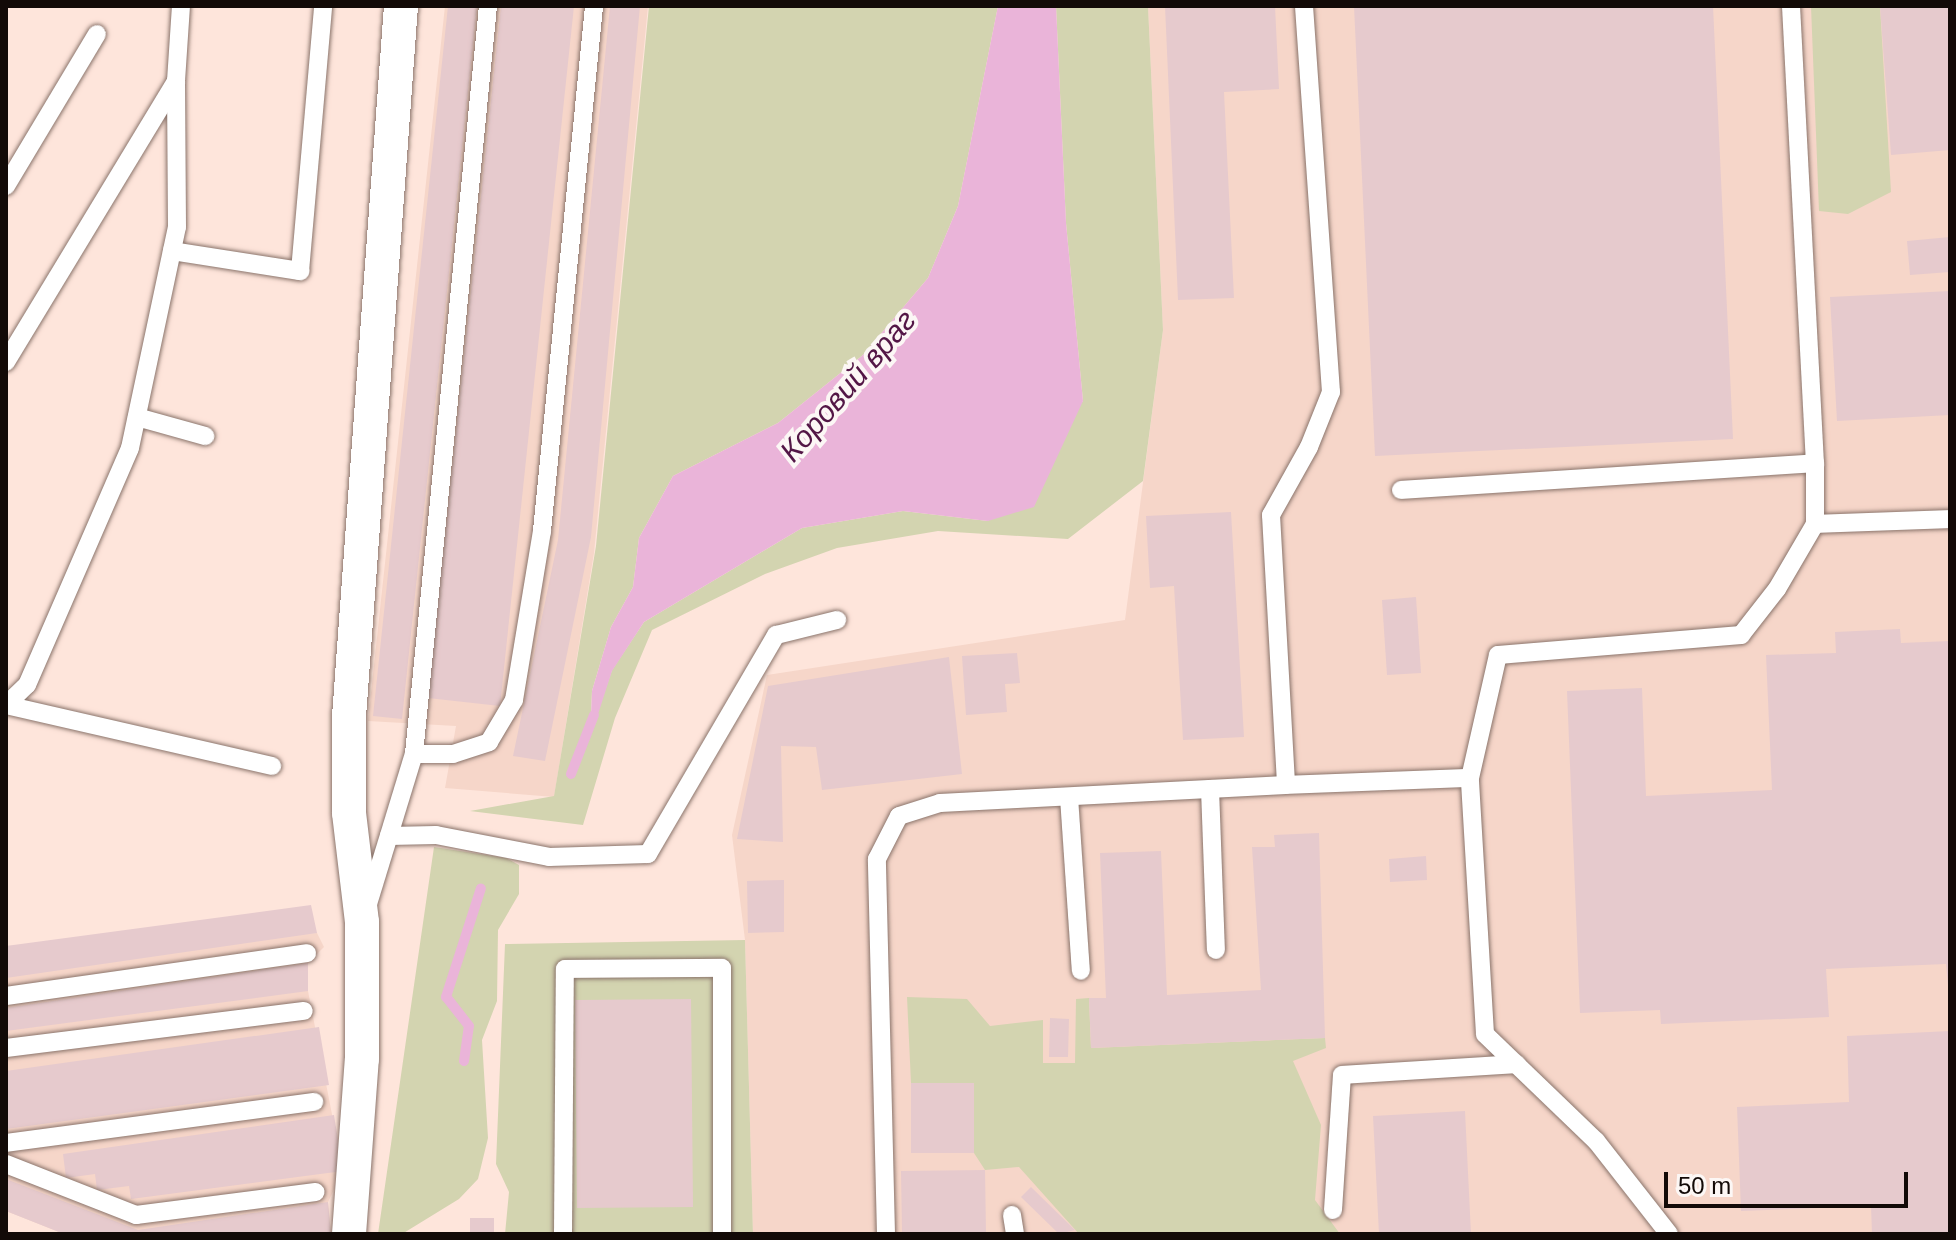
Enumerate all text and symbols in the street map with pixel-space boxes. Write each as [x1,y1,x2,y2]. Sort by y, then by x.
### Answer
water label: Коровий враг [772,303,924,469]
scale bar [1668,1156,1912,1206]
text: 50 m [1678,1172,1731,1199]

